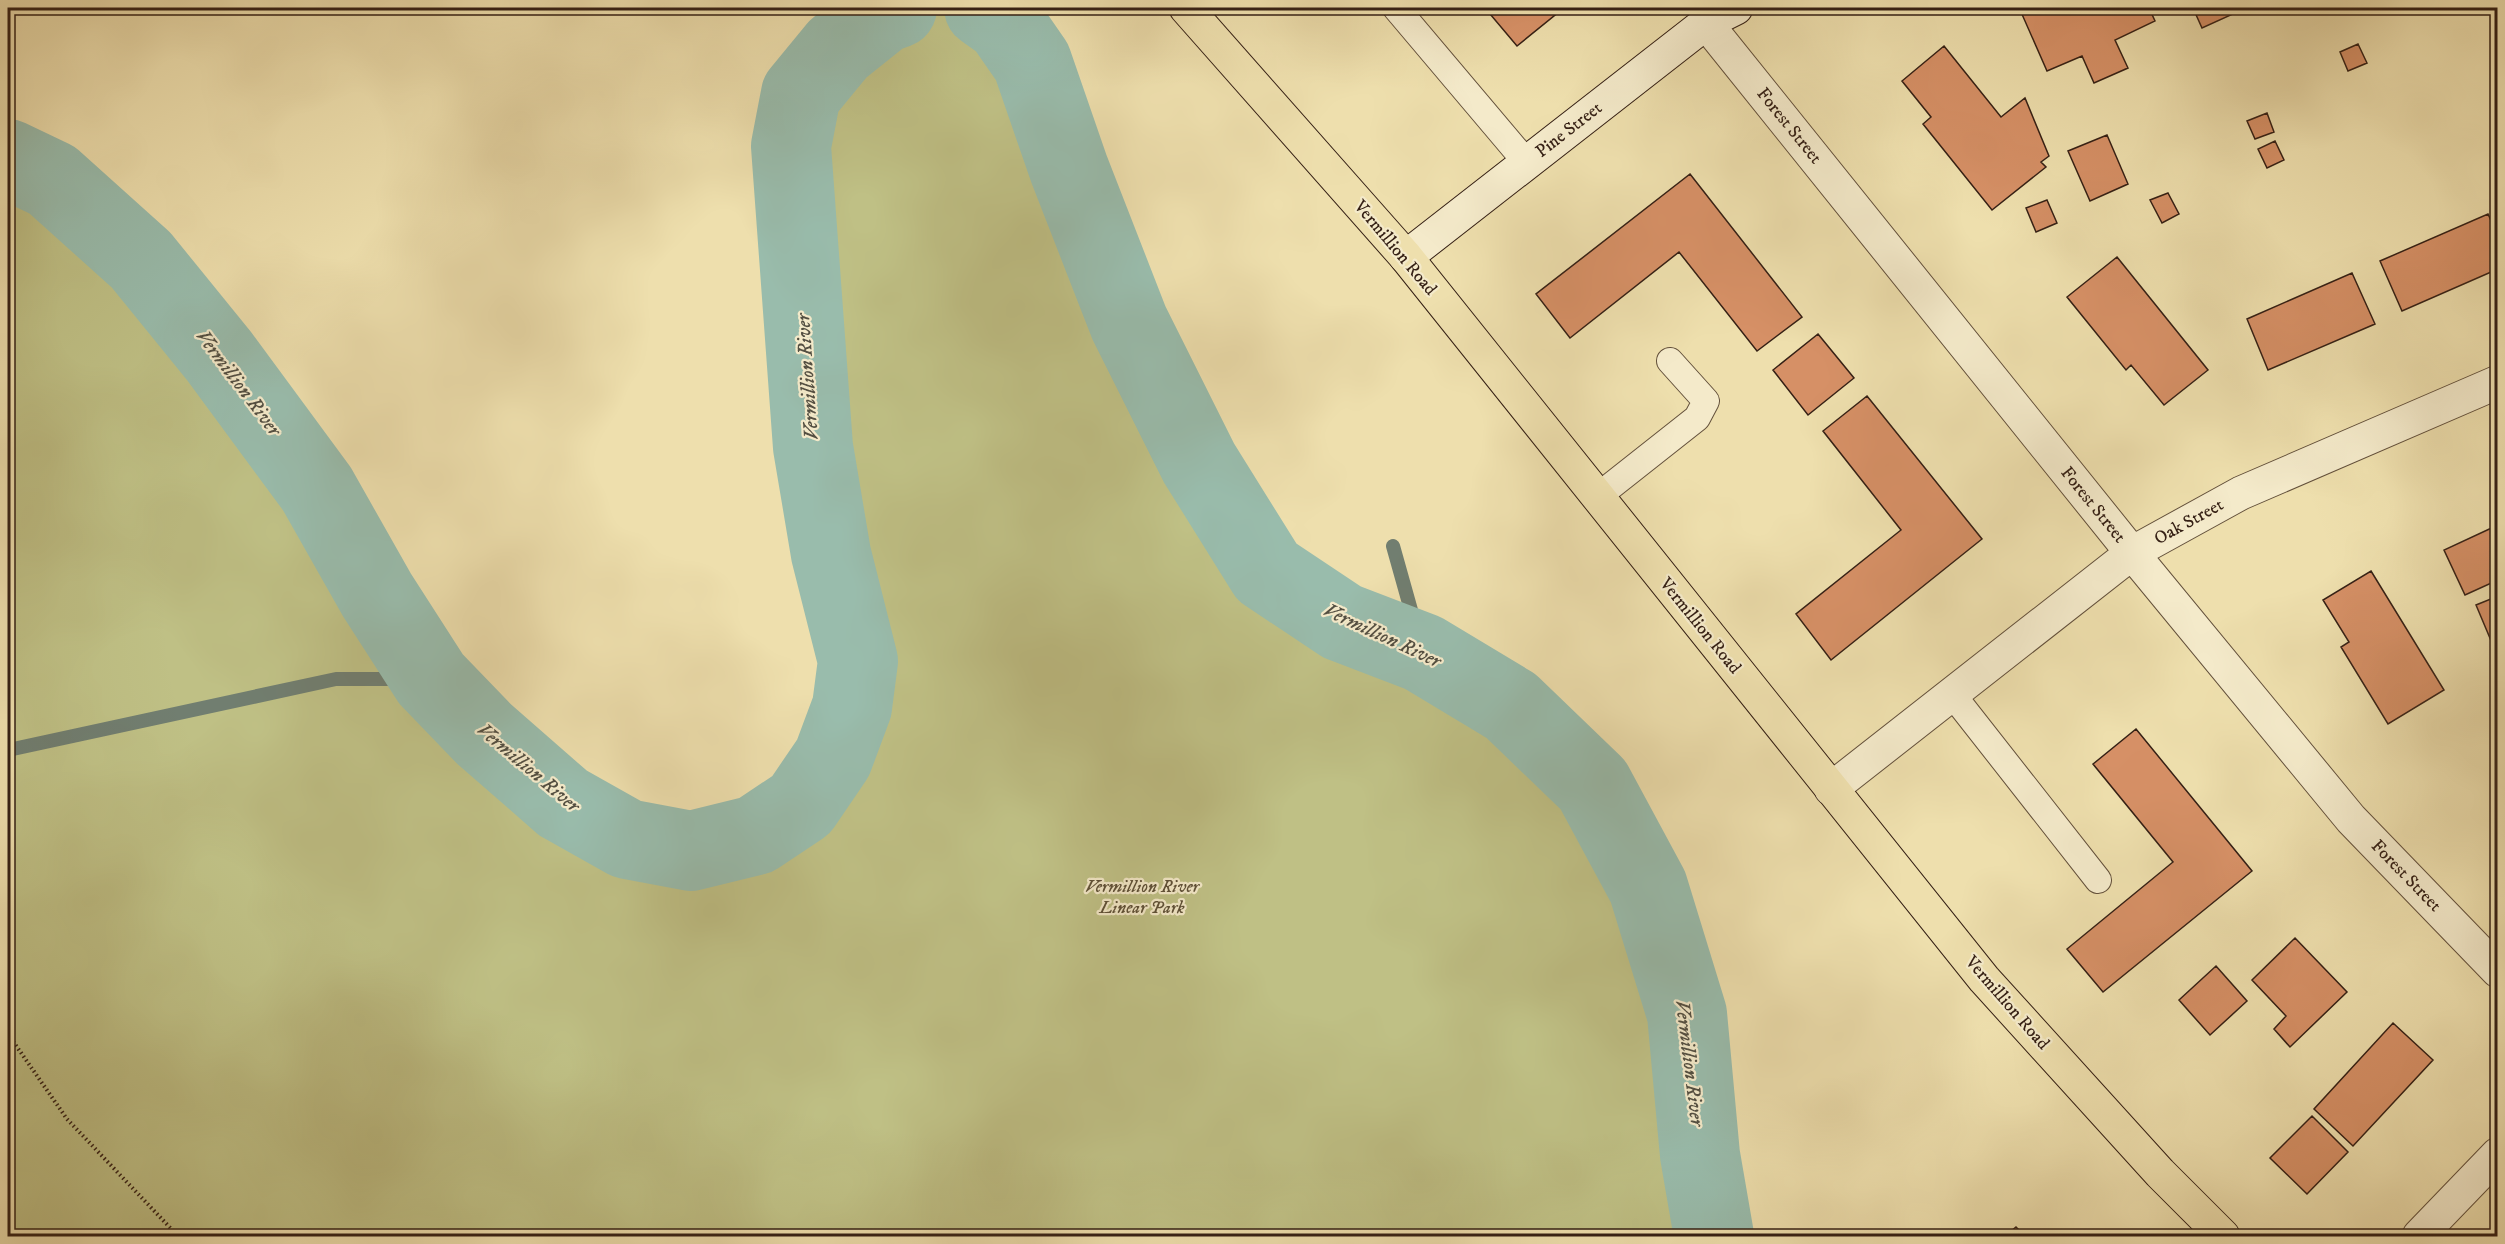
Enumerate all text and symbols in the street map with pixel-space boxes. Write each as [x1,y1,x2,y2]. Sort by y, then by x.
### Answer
street label: Forest Street [1752,84,1826,169]
street label: Pine Street [1531,97,1607,163]
street label: Vermillion Road [1348,195,1441,300]
water label: Vermillion River [791,311,825,441]
water label: Vermillion River [190,325,287,443]
street label: Forest Street [2056,463,2130,548]
street label: Oak Street [2151,494,2228,550]
street label: Vermillion Road [1654,573,1746,679]
water label: Vermillion River [1319,598,1446,675]
water label: Vermillion River [471,718,586,819]
street label: Forest Street [2366,835,2446,917]
park label: Vermillion River Linear Park [1085,876,1201,919]
street label: Vermillion Road [1959,951,2054,1055]
water label: Vermillion River [1669,999,1709,1129]

